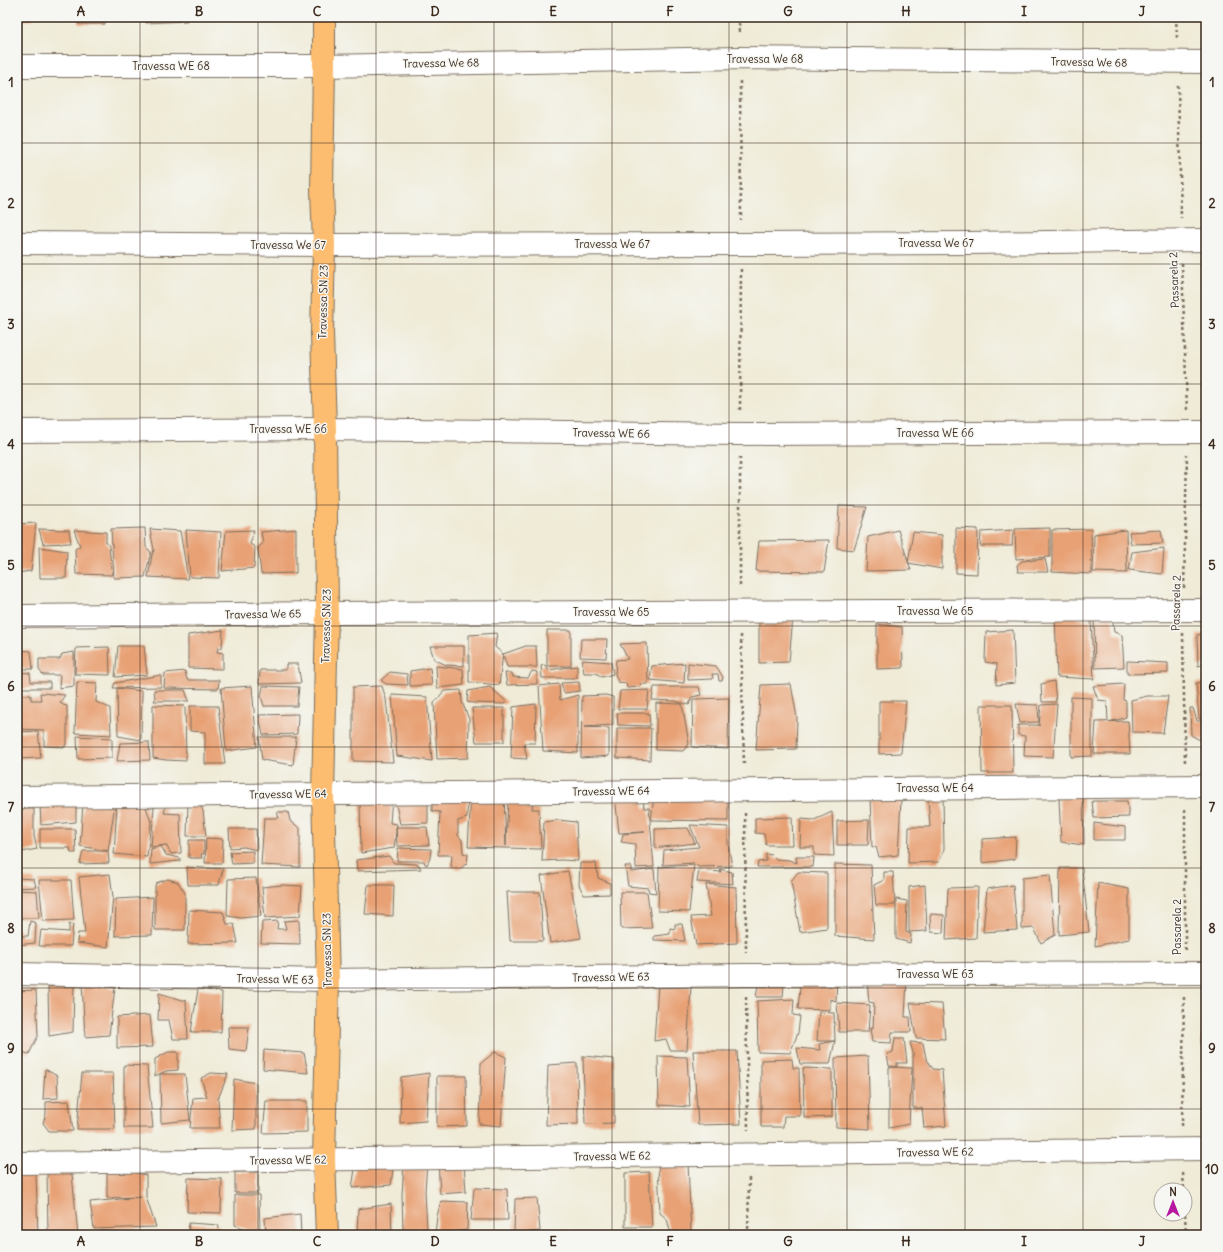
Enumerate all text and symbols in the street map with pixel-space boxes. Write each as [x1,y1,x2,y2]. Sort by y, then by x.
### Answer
text: A [77,3,86,20]
text: B [195,3,204,20]
text: C [313,3,322,20]
text: D [430,3,440,20]
text: E [549,3,557,20]
text: F [666,3,674,20]
text: G [783,3,793,20]
text: H [901,3,911,20]
text: I [1021,3,1027,20]
text: J [1139,3,1146,20]
street label: Travessa We 68 [727,52,803,66]
street label: Travessa We 68 [1051,54,1127,70]
street label: Travessa We 68 [403,55,479,71]
street label: Travessa WE 68 [132,59,210,73]
text: 1 [8,74,14,91]
text: 1 [1209,74,1215,91]
text: 2 [7,195,15,212]
text: 2 [1208,195,1216,212]
street label: Travessa We 67 [898,236,974,250]
street label: Travessa We 67 [574,237,650,251]
street label: Travessa We 67 [250,238,326,252]
street label: Passarela 2 [1166,252,1182,308]
street label: Travessa SN 23 [315,265,331,339]
text: 3 [7,316,15,333]
text: 3 [1208,316,1216,333]
street label: Travessa WE 66 [249,422,327,436]
street label: Travessa WE 66 [572,425,650,441]
street label: Travessa WE 66 [896,426,974,440]
text: 4 [7,436,15,453]
text: 4 [1208,436,1216,453]
text: 5 [7,557,15,574]
text: 5 [1208,557,1216,574]
street label: Passarela 2 [1169,575,1183,631]
street label: Travessa SN 23 [318,589,334,663]
street label: Travessa We 65 [897,604,973,618]
street label: Travessa We 65 [573,605,649,619]
street label: Travessa We 65 [225,606,301,622]
text: 6 [7,678,15,695]
text: 6 [1208,678,1216,695]
street label: Travessa WE 64 [896,781,974,795]
street label: Travessa WE 64 [572,783,650,799]
street label: Travessa WE 64 [249,786,327,802]
text: 7 [8,799,15,816]
text: 7 [1209,799,1216,816]
street label: Passarela 2 [1170,899,1184,955]
street label: Travessa SN 23 [319,913,335,987]
text: 8 [7,920,15,937]
text: 8 [1208,920,1216,937]
street label: Travessa WE 63 [896,967,974,981]
street label: Travessa WE 63 [572,969,650,985]
street label: Travessa WE 63 [236,971,314,987]
text: 9 [7,1040,15,1057]
text: 9 [1208,1040,1216,1057]
street label: Travessa WE 62 [896,1144,974,1160]
street label: Travessa WE 62 [573,1148,651,1164]
street label: Travessa WE 62 [249,1152,327,1168]
text: 10 [4,1161,18,1178]
text: 10 [1205,1161,1219,1178]
north arrow [1153,1182,1193,1222]
text: N [1169,1185,1177,1199]
text: A [77,1233,86,1250]
text: B [195,1233,204,1250]
text: C [313,1233,322,1250]
text: D [430,1233,440,1250]
text: E [549,1233,557,1250]
text: F [666,1233,674,1250]
text: G [783,1233,793,1250]
text: H [901,1233,911,1250]
text: I [1021,1233,1027,1250]
text: J [1139,1233,1146,1250]

